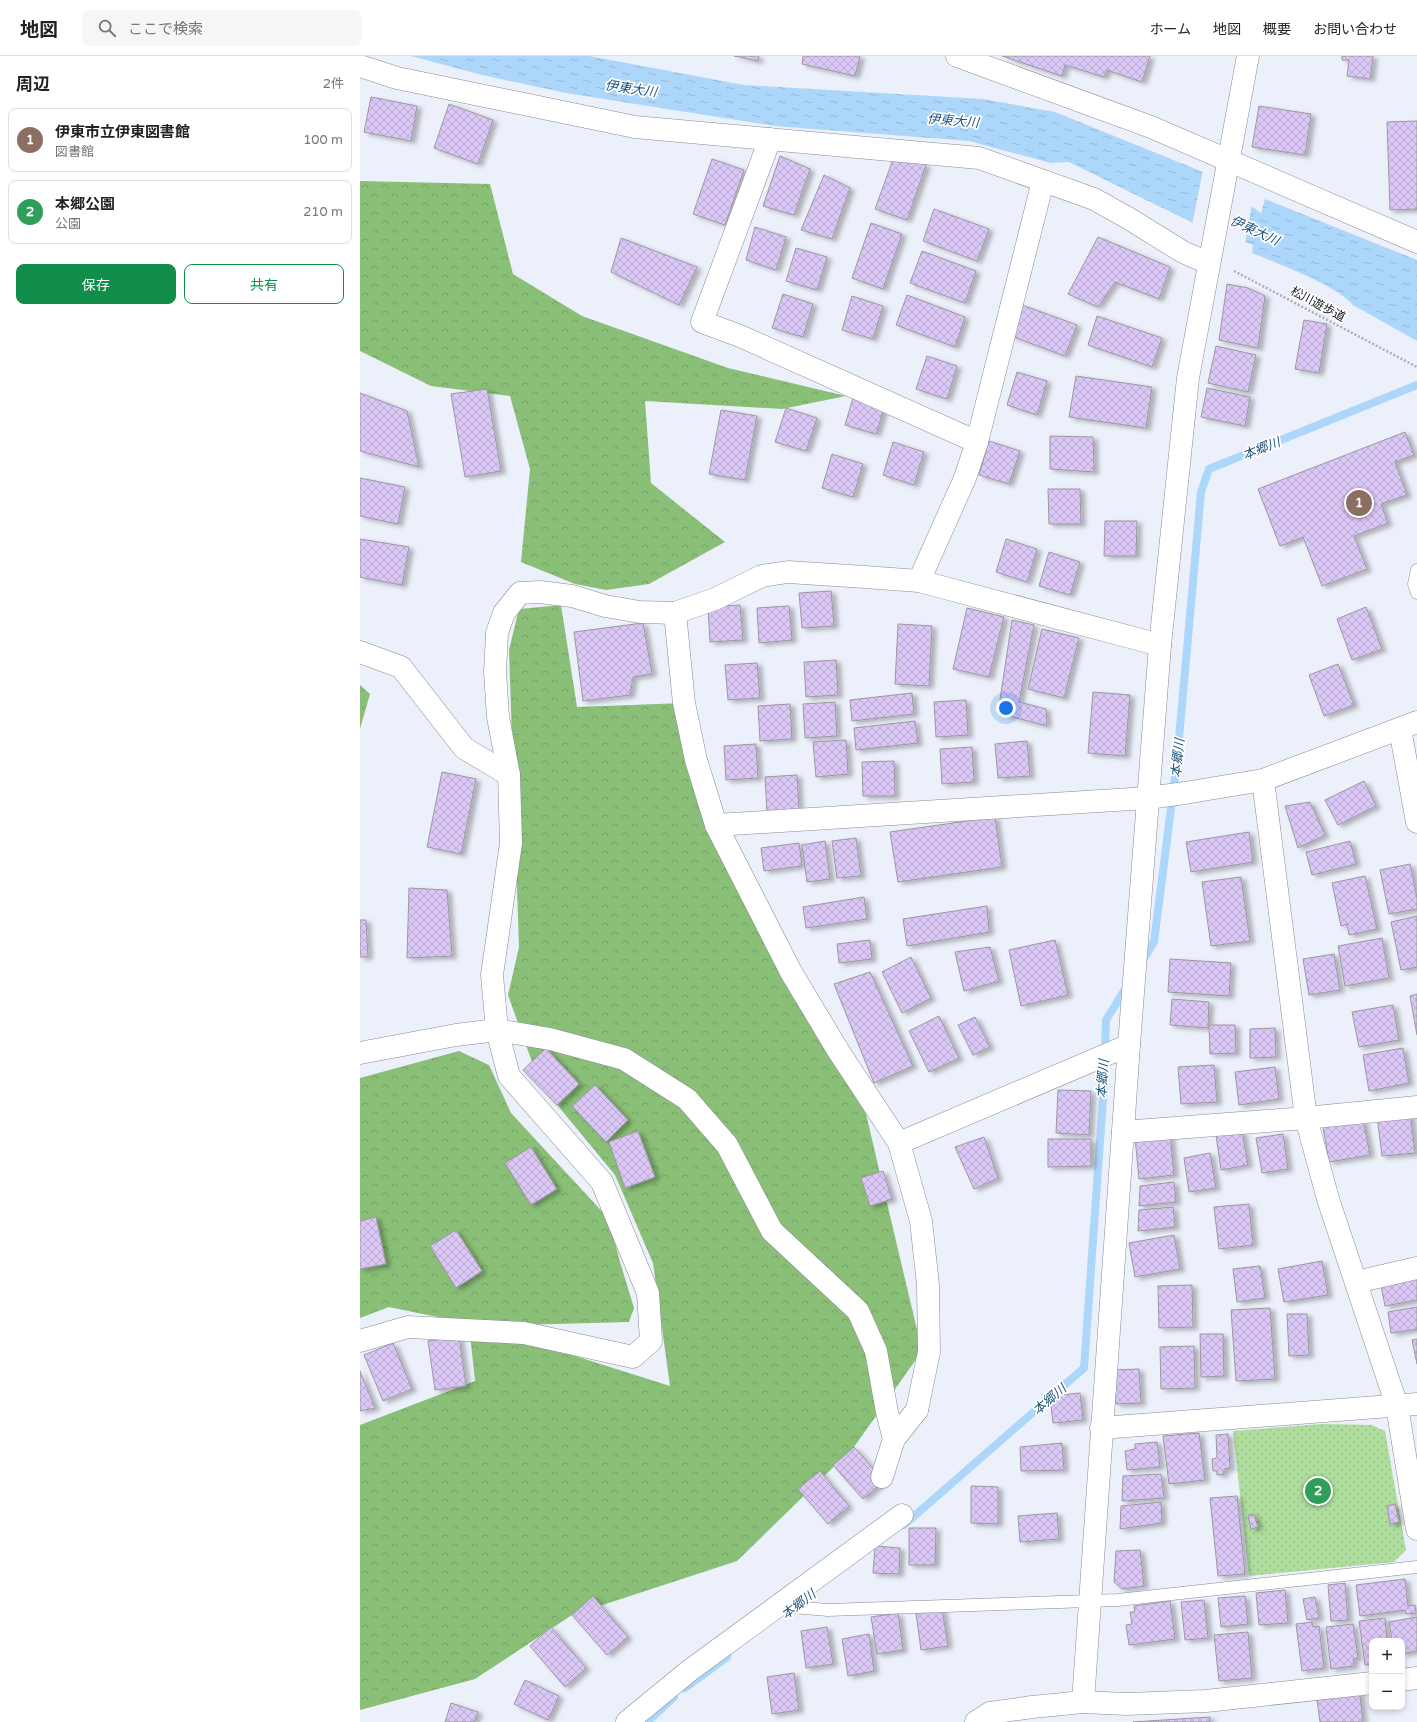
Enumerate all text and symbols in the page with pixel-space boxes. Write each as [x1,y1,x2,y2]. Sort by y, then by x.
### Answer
search box [82,10,362,46]
icon: search [96,17,118,39]
text: 地図 [20,19,58,41]
text: ここで検索 [128,20,203,38]
text: ホーム [1149,21,1191,38]
text: 地図 [1213,21,1241,38]
text: 概要 [1263,21,1291,38]
text: お問い合わせ [1313,21,1397,38]
text: 周辺 [16,74,50,95]
text: 2件 [323,76,344,92]
water label: 伊東大川 [604,77,660,101]
water label: 伊東大川 [926,111,981,131]
text: 伊東市立伊東図書館 [55,123,190,141]
text: 1 [26,132,34,148]
text: 100 m [303,132,343,148]
text: 図書館 [55,144,94,160]
text: 本郷公園 [55,195,115,213]
text: 2 [26,204,34,220]
text: 210 m [303,204,343,220]
water label: 伊東大川 [1228,213,1283,250]
text: 公園 [55,216,81,232]
button: 保存 [16,264,176,304]
button: 共有 [184,264,344,304]
street label: 松川遊歩道 [1288,284,1348,324]
water label: 本郷川 [1240,433,1284,464]
pin: 1 [1346,488,1372,518]
your location [996,698,1016,718]
water label: 本郷川 [1168,736,1188,778]
water label: 本郷川 [1094,1057,1112,1099]
water label: 本郷川 [1030,1380,1071,1419]
pin: 2 [1305,1476,1331,1506]
water label: 本郷川 [778,1585,821,1623]
map controls [1369,1638,1405,1710]
button: + [1369,1638,1405,1674]
button: − [1369,1674,1405,1710]

